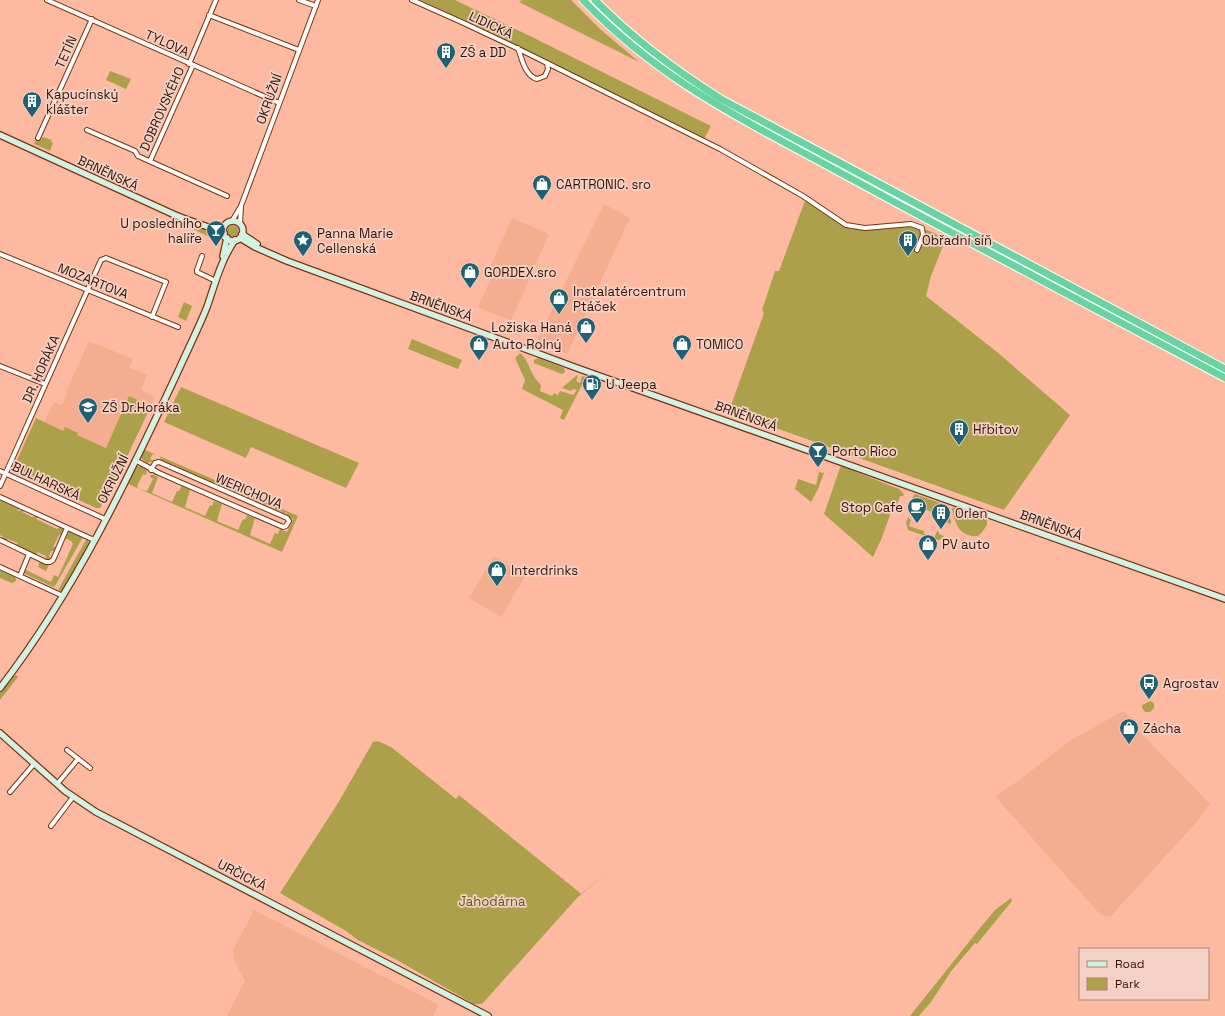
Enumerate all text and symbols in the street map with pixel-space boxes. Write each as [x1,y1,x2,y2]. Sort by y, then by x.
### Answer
street label: LIDICKÁ [466,7,516,43]
street label: TYLOVA [142,26,192,60]
street label: TETÍN [51,33,81,71]
building icon: ZŠ a DD [435,41,457,69]
place label: ZŠ a DD [460,44,506,61]
street label: DOBROVSKÉHO [136,64,188,154]
street label: OKRUŽNÍ [252,71,286,127]
place label: Kapucínský klášter [46,86,118,118]
building icon: Kapucínský klášter [21,90,43,118]
street label: BRNĚNSKÁ [75,151,141,195]
shop icon: CARTRONIC. sro [531,173,553,201]
place label: CARTRONIC. sro [556,176,651,193]
place label: U posledního halíře [120,215,202,247]
bar icon: U posledního halíře [205,219,227,247]
place label: Panna Marie Cellenská [317,225,393,257]
place icon: Panna Marie Cellenská [292,229,314,257]
building icon: Obřadní síň [897,229,919,257]
place label: Obřadní síň [922,232,992,249]
street label: MOZARTOVA [55,259,131,303]
shop icon: GORDEX.sro [459,261,481,289]
place label: GORDEX.sro [484,264,557,281]
place label: Instalatércentrum Ptáček [573,283,686,315]
street label: BRNĚNSKÁ [407,287,475,325]
shop icon: Instalatércentrum Ptáček [548,287,570,315]
shop icon: Ložiska Haná [575,316,597,344]
place label: Ložiska Haná [491,319,573,336]
street label: DR. HORÁKA [18,332,64,406]
shop icon: Auto Rolný [468,333,490,361]
shop icon: TOMICO [671,333,693,361]
place label: Auto Rolný [493,336,562,353]
place label: TOMICO [696,336,743,353]
fuel station icon: U Jeepa [581,373,603,401]
place label: U Jeepa [606,376,657,393]
school or university icon: ZŠ Dr.Horáka [77,396,99,424]
street label: BRNĚNSKÁ [712,397,780,435]
place label: ZŠ Dr.Horáka [102,399,180,416]
building icon: Hřbitov [948,418,970,446]
place label: Hřbitov [973,421,1019,438]
bar icon: Porto Rico [807,440,829,468]
place label: Porto Rico [832,443,897,460]
street label: OKRUŽNÍ [93,452,133,506]
street label: BULHARSKÁ [9,458,83,504]
street label: WERICHOVA [213,469,285,513]
cafe icon: Stop Cafe [906,496,928,524]
place label: Stop Cafe [841,499,903,516]
building icon: Orlen [930,502,952,530]
place label: Orlen [955,505,987,522]
street label: BRNĚNSKÁ [1017,506,1085,544]
shop icon: PV auto [917,533,939,561]
place label: PV auto [942,536,990,553]
shop icon: Interdrinks [486,559,508,587]
place label: Interdrinks [511,562,578,579]
bus stop icon: Agrostav [1138,672,1160,700]
place label: Agrostav [1163,675,1219,692]
shop icon: Zácha [1118,717,1140,745]
place label: Zácha [1143,720,1182,737]
street label: URČICKÁ [215,855,269,895]
park label: Jahodárna [458,893,526,910]
legend [1079,948,1209,1000]
text: Road [1115,956,1144,972]
text: Park [1115,976,1140,992]

